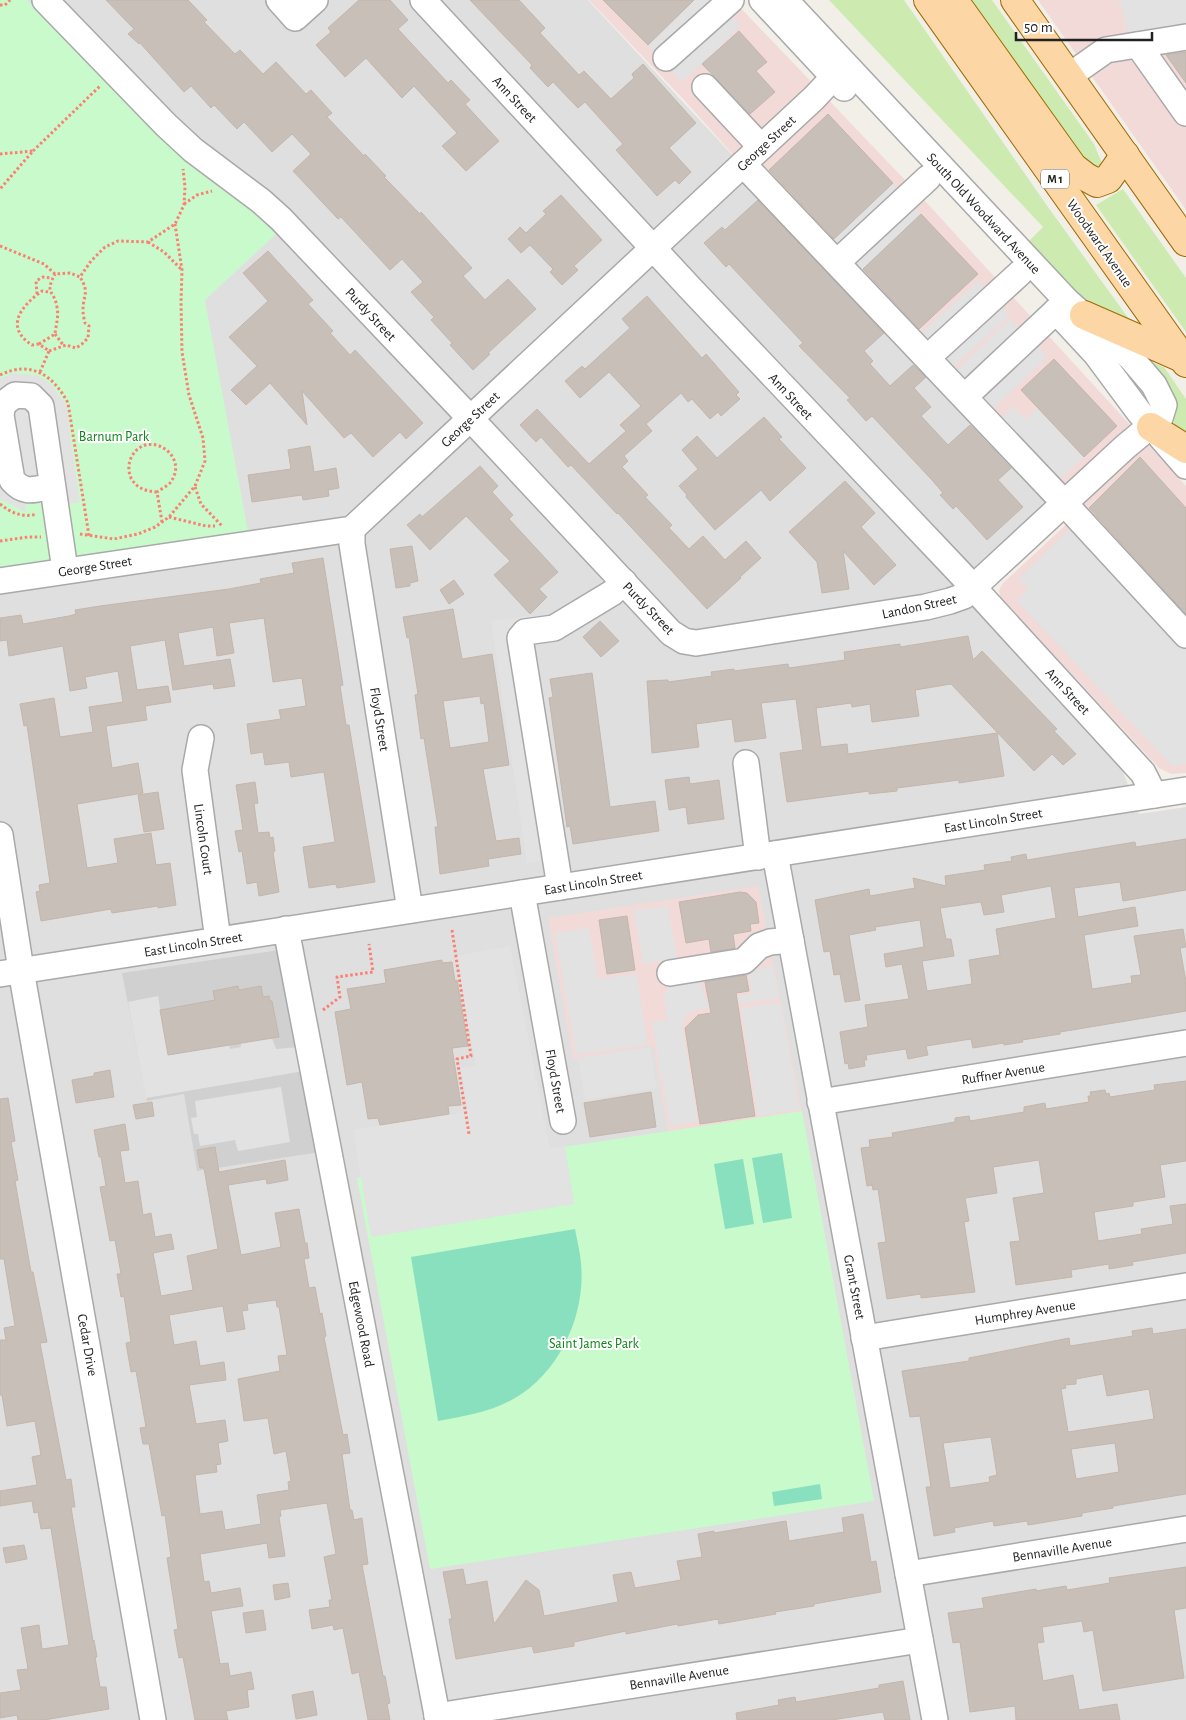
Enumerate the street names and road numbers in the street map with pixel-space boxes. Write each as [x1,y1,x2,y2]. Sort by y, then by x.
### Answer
street label: Ann Street [490,74,539,126]
street label: George Street [735,113,799,174]
street label: South Old Woodward Avenue [924,151,1043,277]
road number: M 1 [1041,170,1069,188]
street label: Woodward Avenue [1064,197,1135,290]
street label: Purdy Street [342,285,399,344]
street label: Ann Street [766,371,815,423]
street label: George Street [439,389,503,450]
street label: George Street [57,554,134,580]
street label: Purdy Street [620,580,677,638]
street label: Landon Street [881,592,958,622]
street label: Ann Street [1043,666,1092,718]
street label: Floyd Street [367,686,391,753]
street label: Lincoln Court [191,803,215,876]
street label: East Lincoln Street [943,806,1044,836]
street label: East Lincoln Street [543,868,644,898]
street label: East Lincoln Street [143,930,244,960]
street label: Floyd Street [543,1048,568,1115]
street label: Ruffner Avenue [960,1060,1046,1087]
street label: Grant Street [841,1254,867,1321]
street label: Edgewood Road [346,1280,376,1368]
street label: Humphrey Avenue [974,1298,1077,1328]
street label: Cedar Drive [75,1313,99,1377]
street label: Bennaville Avenue [1012,1535,1113,1565]
street label: Bennaville Avenue [629,1663,730,1693]

